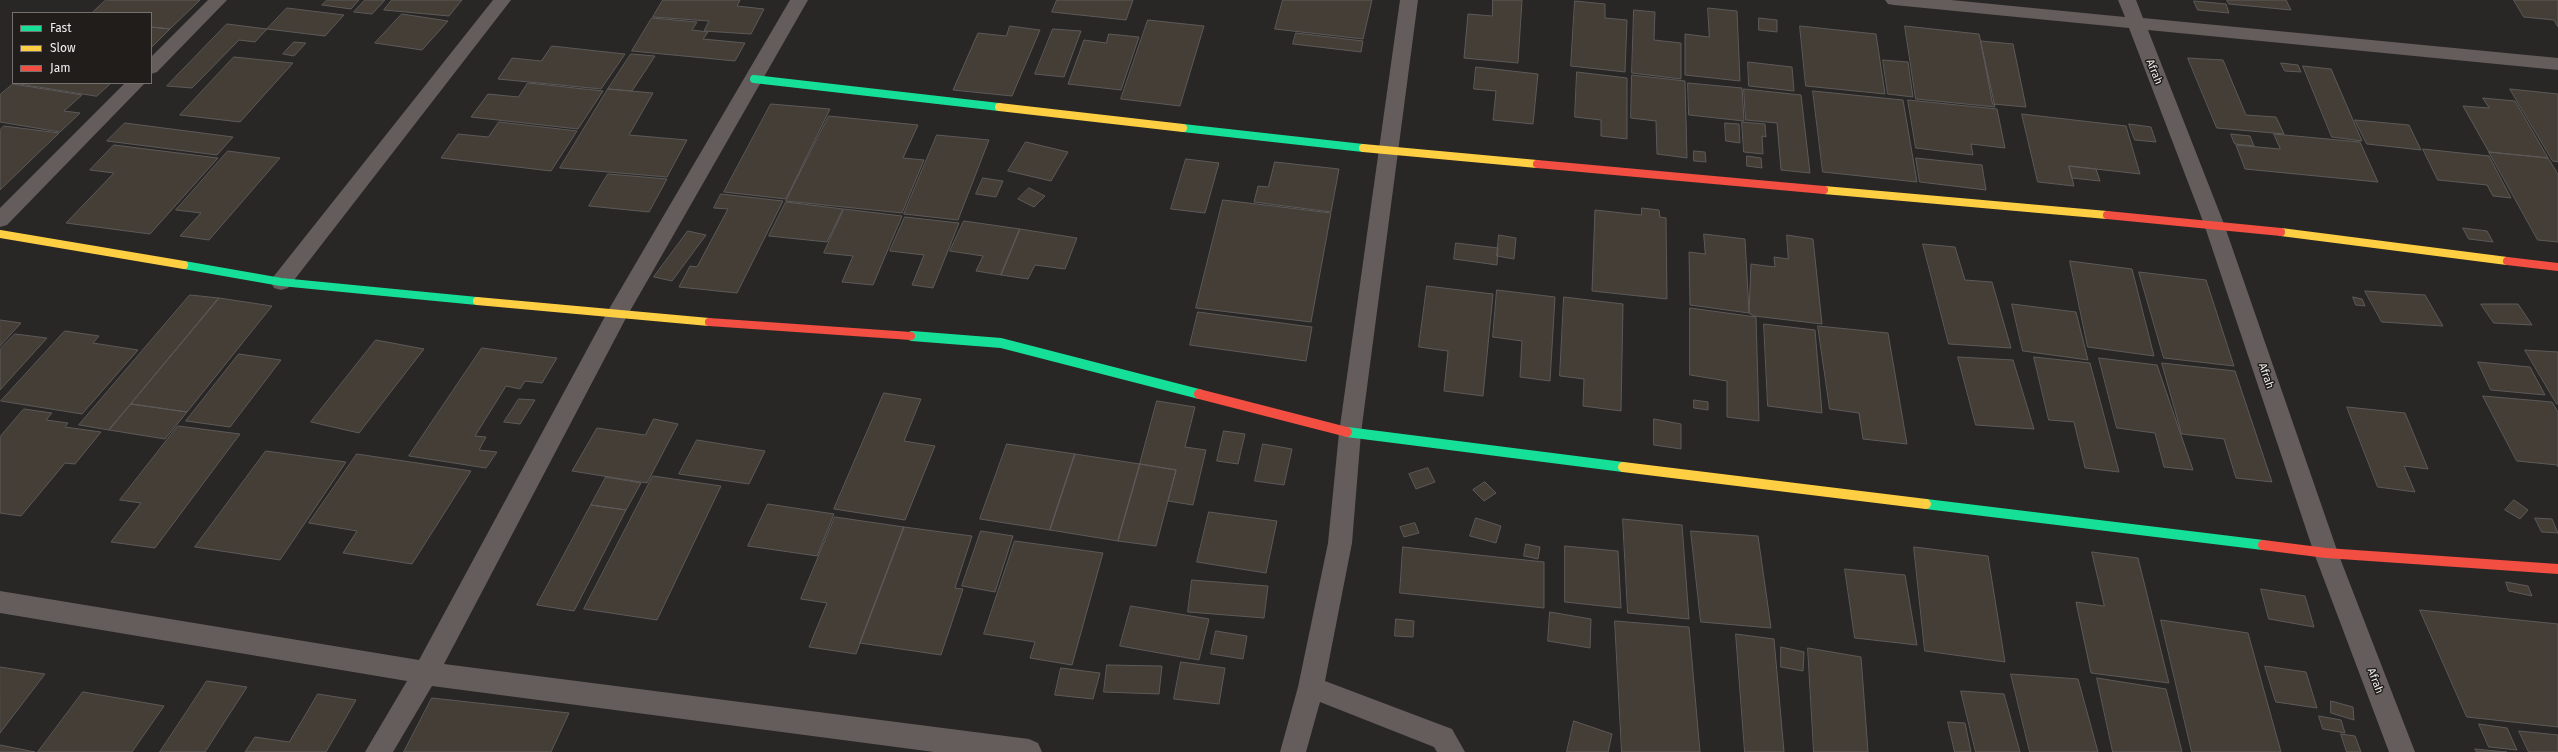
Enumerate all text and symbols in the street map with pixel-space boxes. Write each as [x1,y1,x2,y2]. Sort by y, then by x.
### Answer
legend [12,12,152,84]
text: Fast [50,21,72,35]
text: Slow [50,41,76,55]
street label: Afrah [2143,57,2165,87]
text: Jam [50,61,70,75]
street label: Afrah [2255,361,2277,391]
street label: Afrah [2364,666,2386,696]

